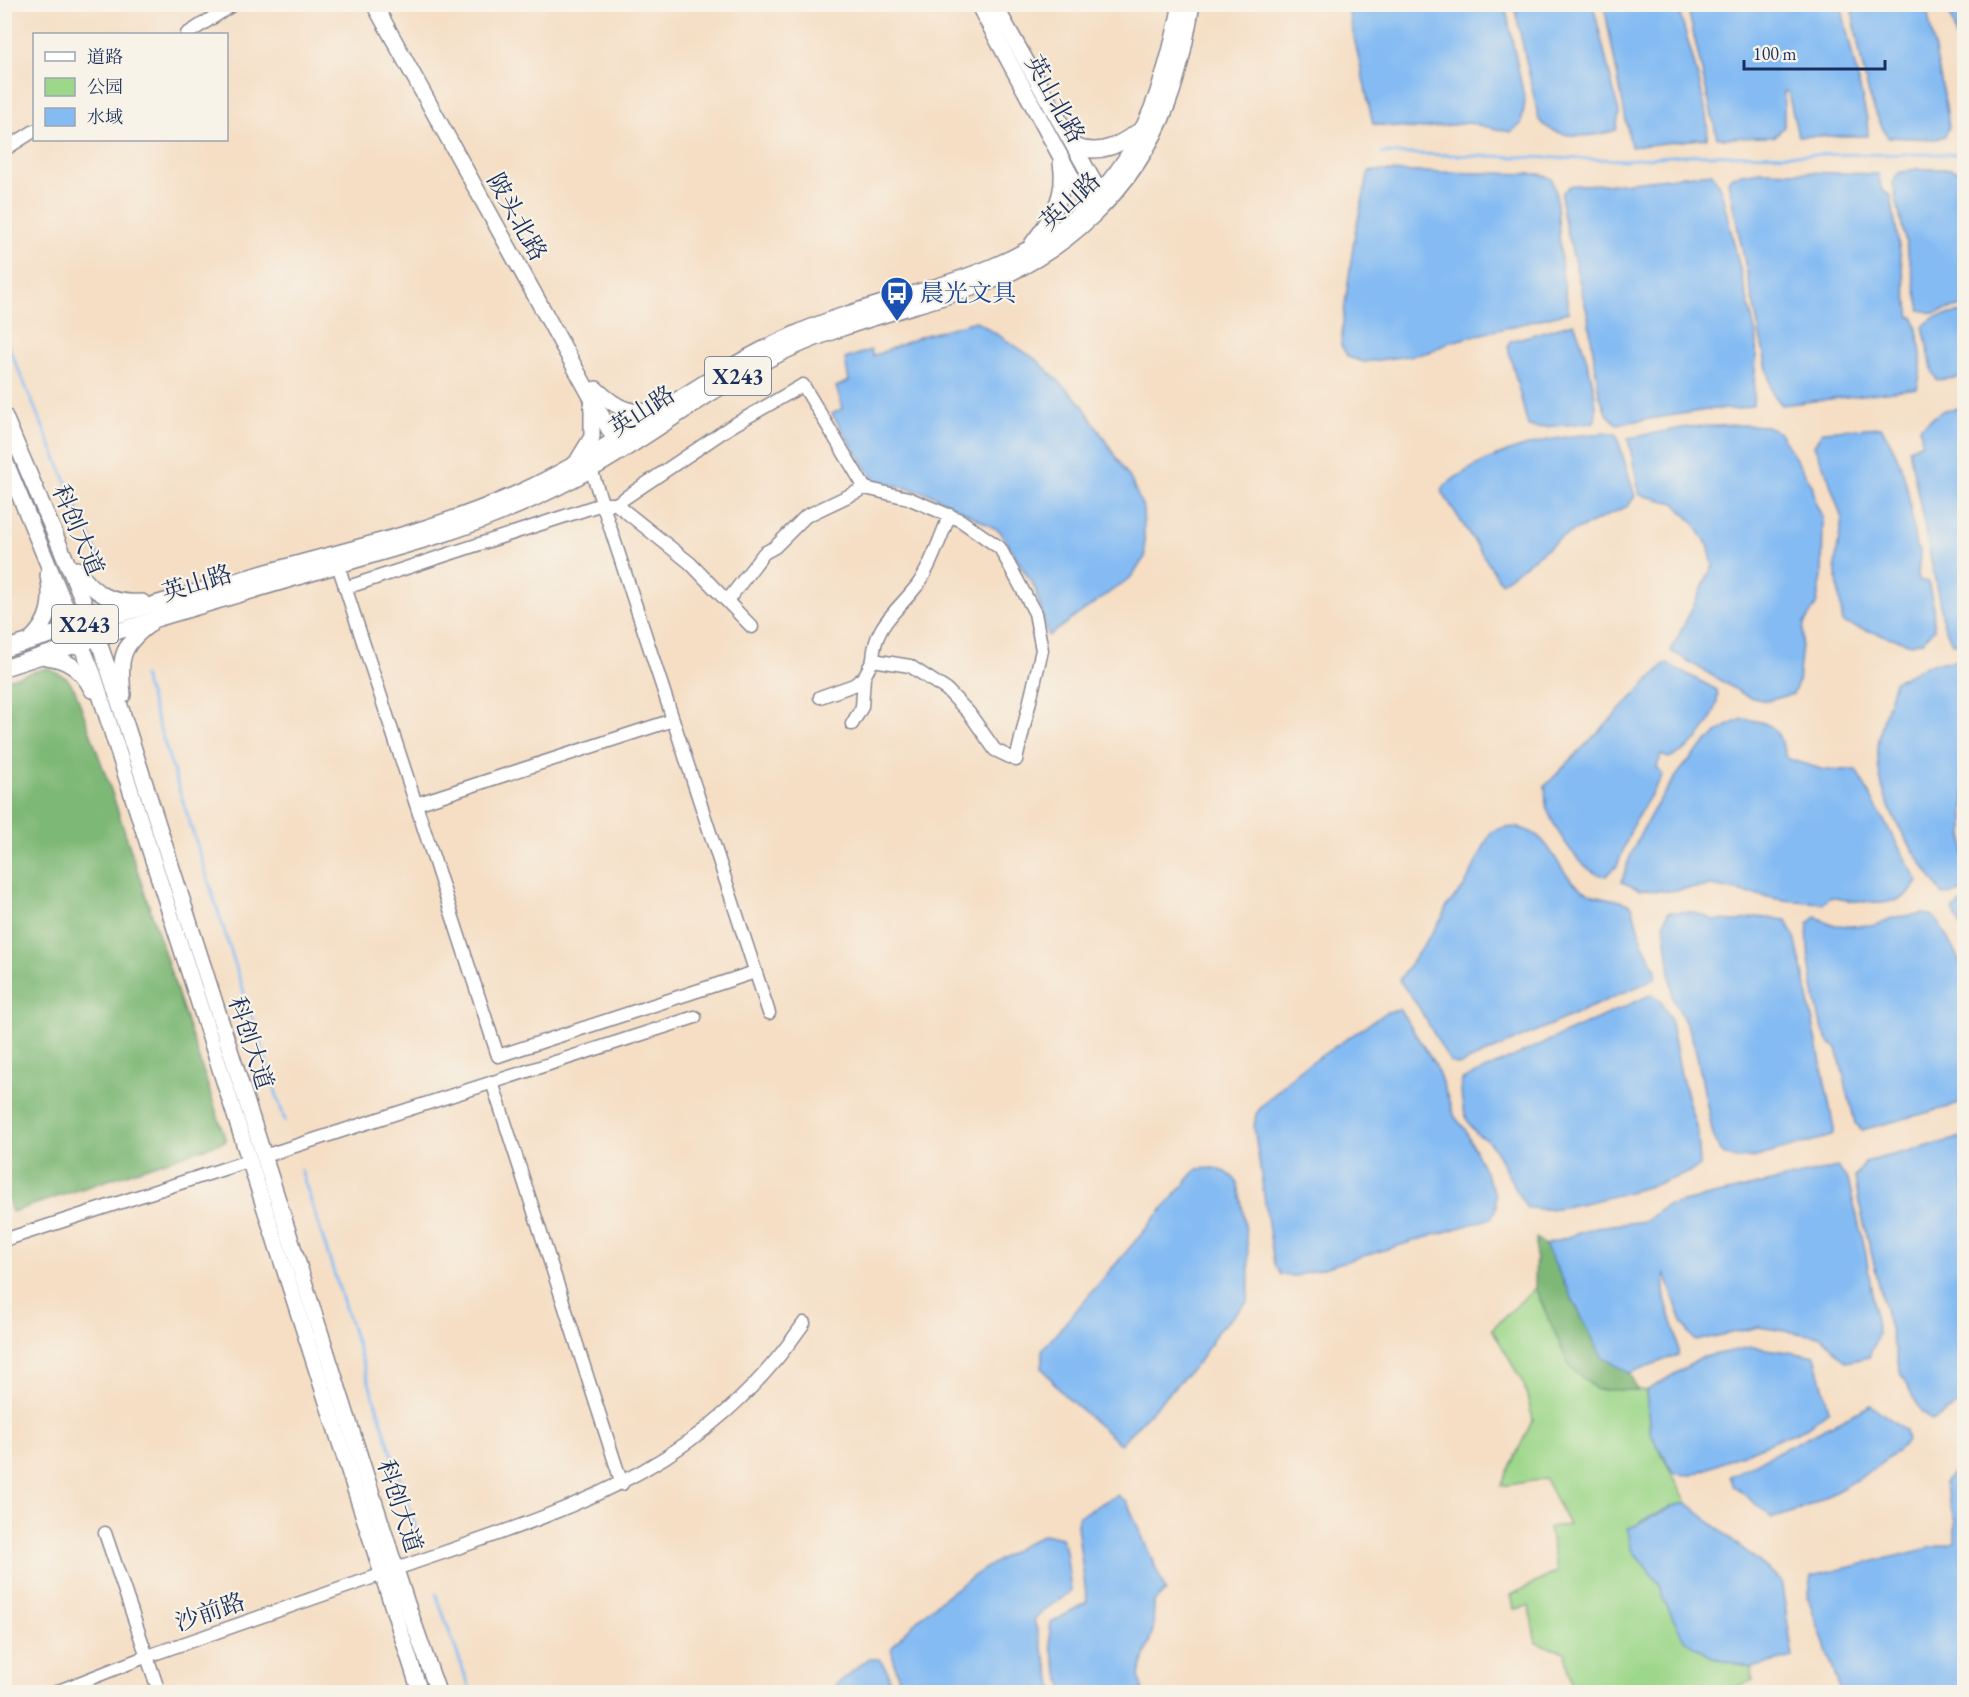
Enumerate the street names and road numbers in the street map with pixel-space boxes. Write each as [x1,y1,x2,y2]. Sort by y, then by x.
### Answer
street label: 英山北路 [1019,49,1092,148]
street label: 英山路 [1033,165,1107,237]
street label: 陂头北路 [481,167,554,266]
road number: X243 [705,357,771,395]
street label: 英山路 [603,378,680,443]
street label: 科创大道 [45,480,111,580]
street label: 英山路 [158,557,236,608]
road number: X243 [52,605,118,643]
street label: 科创大道 [222,992,281,1093]
street label: 科创大道 [371,1455,430,1556]
street label: 沙前路 [171,1585,249,1638]

